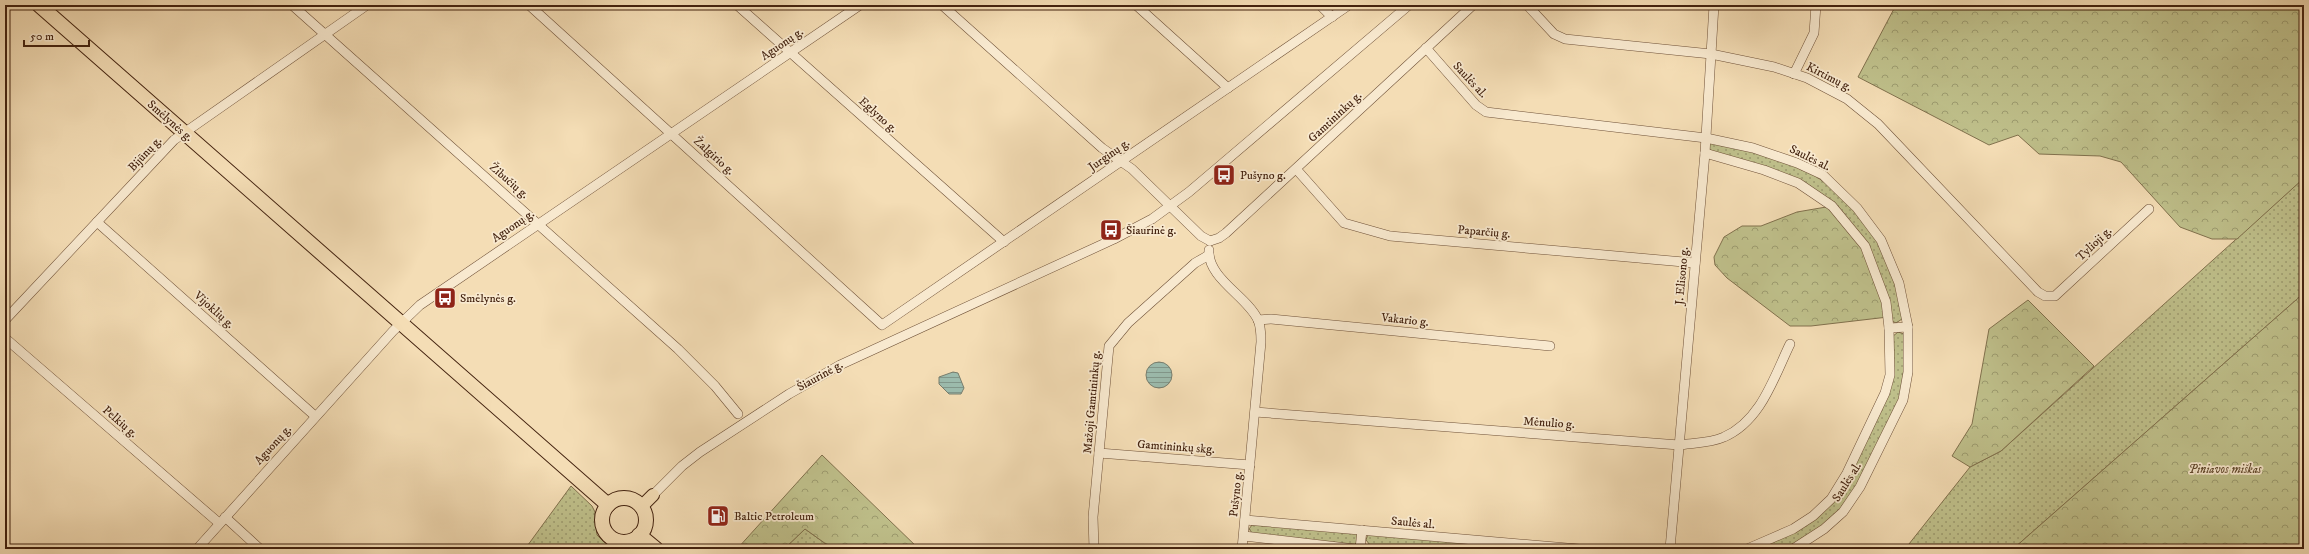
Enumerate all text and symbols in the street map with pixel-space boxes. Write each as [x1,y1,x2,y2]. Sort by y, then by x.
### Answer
scale bar [24,22,89,48]
street label: Aguonų g. [758,24,806,64]
text: 50 m [30,29,54,44]
street label: Saulės al. [1450,59,1491,101]
street label: Kirtimų g. [1804,59,1854,95]
street label: Gamtininkų g. [1305,88,1365,146]
street label: Eglyno g. [856,94,901,136]
street label: Smėlynės g. [144,97,196,145]
street label: Bijūnų g. [125,133,165,175]
street label: Žalgirio g. [690,134,738,178]
street label: Jurginų g. [1085,135,1133,175]
street label: Saulės al. [1787,142,1833,174]
street label: Žibučių g. [486,160,532,202]
bus stop icon: Pušyno g. [1211,162,1237,188]
place label: Pušyno g. [1240,168,1286,183]
street label: Aguonų g. [489,206,537,246]
bus stop icon: Šiaurinė g. [1098,217,1124,243]
street label: Paparčių g. [1457,222,1511,242]
place label: Šiaurinė g. [1126,223,1176,238]
street label: Tylioji g. [2073,223,2115,264]
street label: J. Elisono g. [1672,246,1692,307]
bus stop icon: Smėlynės g. [432,285,458,311]
street label: Vijoklių g. [190,287,237,332]
place label: Smėlynės g. [460,291,516,306]
street label: Vakario g. [1380,310,1430,330]
street label: Mažoji Gamtininkų g. [1080,350,1104,454]
street label: Šiaurinė g. [794,357,846,395]
street label: Pelkių g. [99,403,141,441]
street label: Mėnulio g. [1523,414,1575,432]
street label: Aguonų g. [251,422,295,468]
street label: Gamtininkų skg. [1137,437,1216,457]
street label: Saulės al. [1829,459,1865,505]
park label: Piniavos miškas [2189,462,2262,477]
street label: Pušyno g. [1226,470,1246,518]
fuel station icon: Baltic Petroleum [705,503,731,529]
place label: Baltic Petroleum [734,509,814,524]
street label: Saulės al. [1391,514,1436,532]

